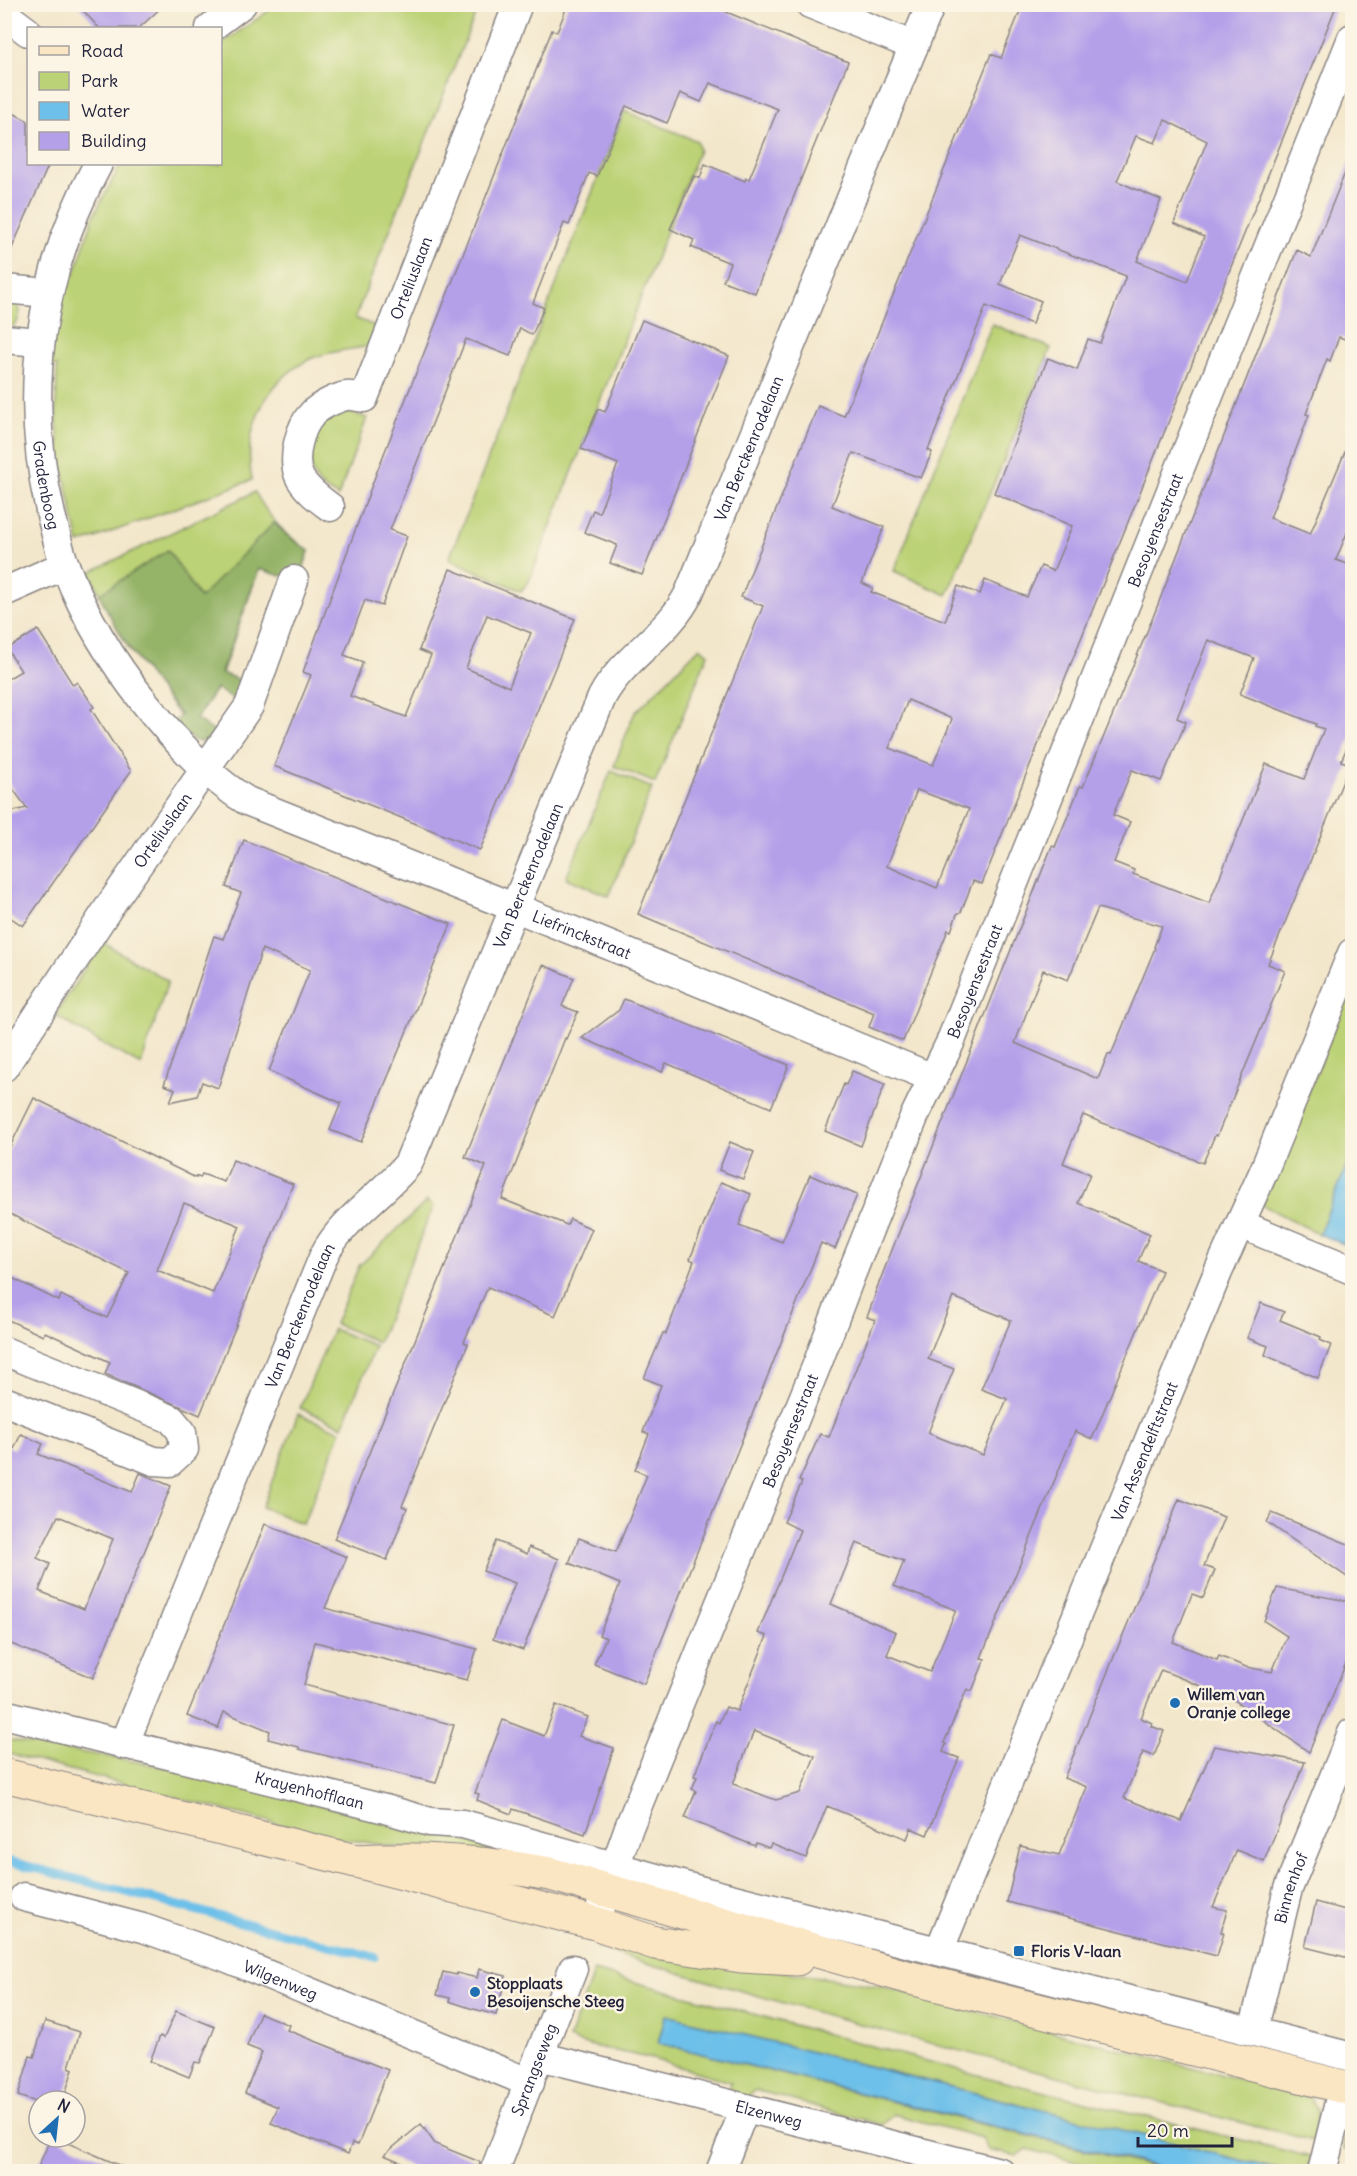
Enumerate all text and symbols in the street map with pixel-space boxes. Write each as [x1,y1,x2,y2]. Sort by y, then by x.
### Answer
legend [27,27,222,165]
text: Road [81,39,124,62]
text: Park [81,69,118,92]
text: Water [81,99,131,122]
text: Building [81,129,146,152]
street label: Orteliuslaan [386,234,436,322]
street label: Van Berckenrodelaan [710,373,787,524]
street label: Gradenboog [29,440,64,532]
street label: Besoyensestraat [1123,470,1187,590]
street label: Orteliuslaan [129,788,196,872]
street label: Van Berckenrodelaan [489,800,567,951]
street label: Liefrinckstraat [530,906,635,964]
street label: Besoyensestraat [943,921,1007,1041]
street label: Van Berckenrodelaan [261,1239,339,1391]
street label: Besoyensestraat [758,1370,822,1490]
street label: Van Assendelftstraat [1107,1378,1182,1524]
place label: Willem van Oranje college [1187,1684,1291,1723]
marker: Willem van Oranje college [1168,1696,1182,1710]
street label: Krayenhofflaan [253,1767,366,1813]
street label: Binnenhof [1270,1849,1312,1926]
place label: Floris V-laan [1031,1941,1121,1961]
marker: Floris V-laan [1012,1944,1026,1958]
street label: Wilgenweg [240,1956,321,2004]
place label: Stopplaats Besoijensche Steeg [487,1973,625,2012]
marker: Stopplaats Besoijensche Steeg [468,1985,482,1999]
street label: Sprangseweg [507,2020,561,2119]
north arrow [27,2089,87,2149]
text: N [54,2094,73,2117]
street label: Elzenweg [733,2096,804,2132]
scale bar [1138,2110,1232,2148]
text: 20 m [1147,2119,1189,2142]

